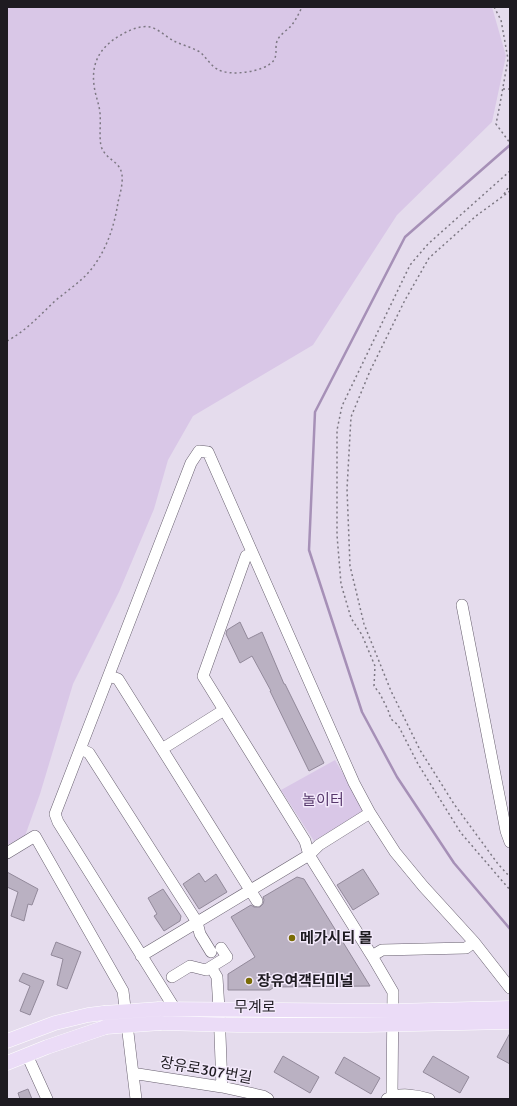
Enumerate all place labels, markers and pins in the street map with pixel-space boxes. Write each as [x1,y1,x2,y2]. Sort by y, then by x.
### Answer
place label: 메가시티 몰 [300,929,373,947]
marker: 메가시티 몰 [287,933,297,943]
place label: 장유여객터미널 [257,972,354,990]
marker: 장유여객터미널 [244,976,254,986]

